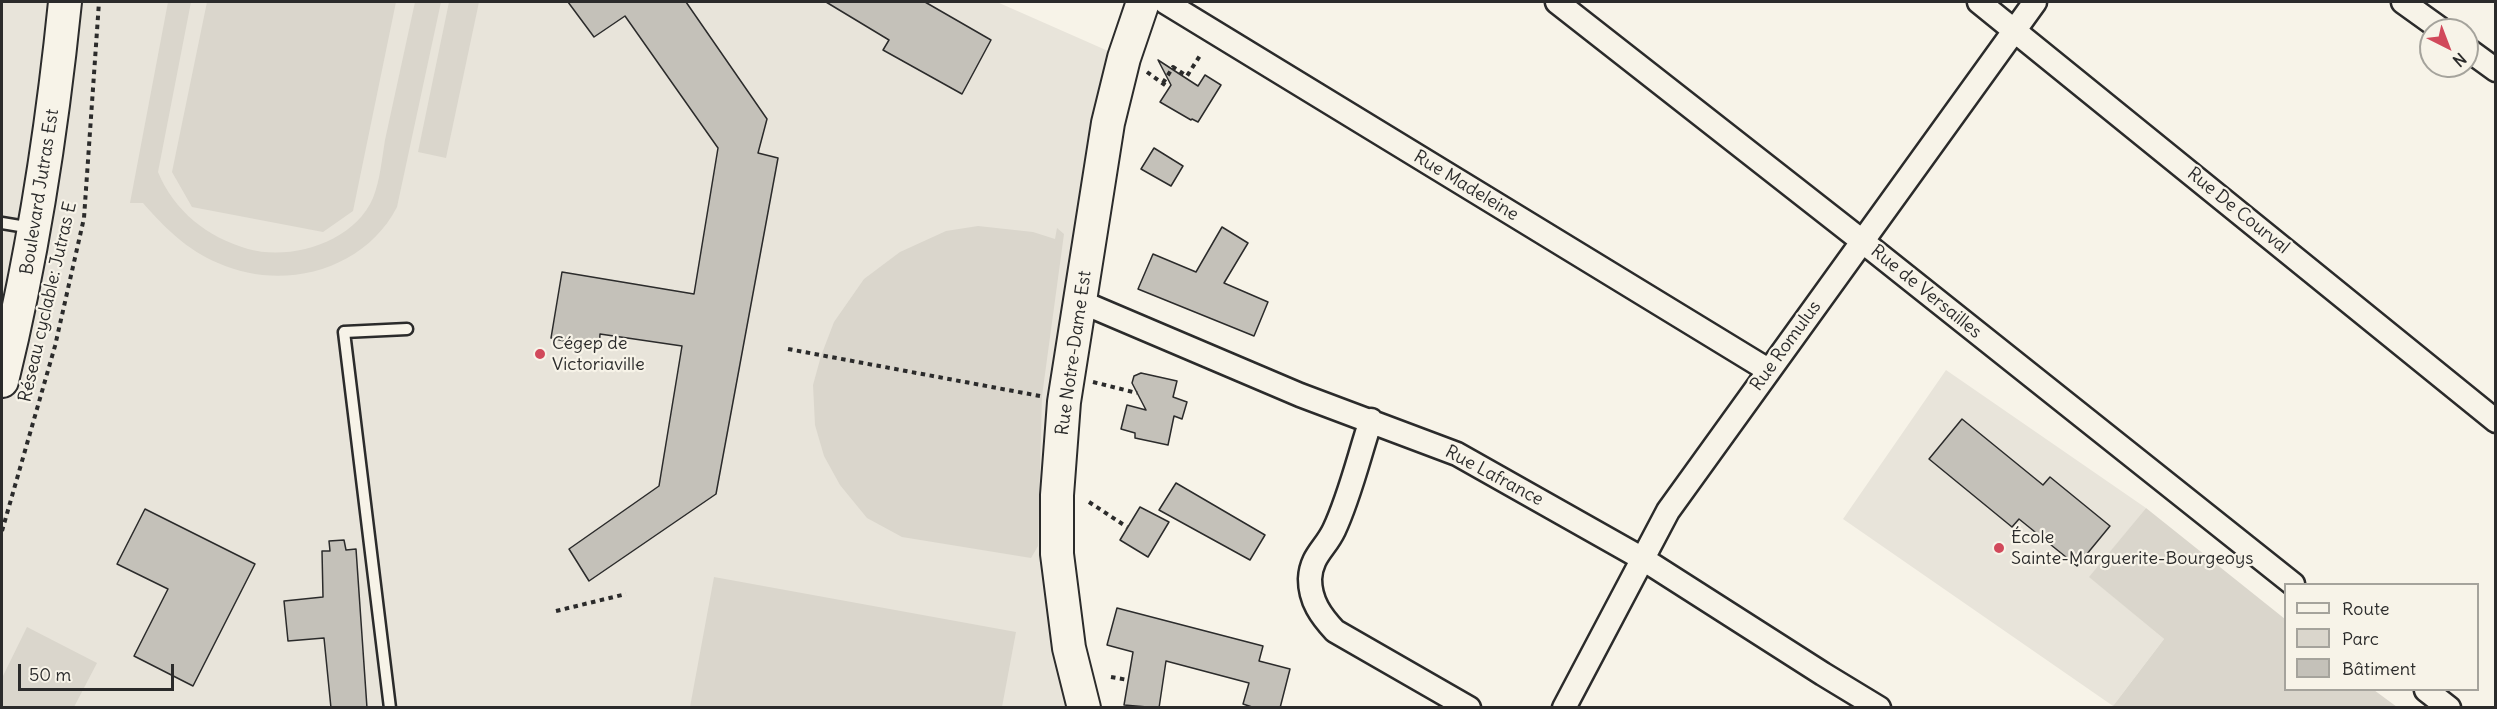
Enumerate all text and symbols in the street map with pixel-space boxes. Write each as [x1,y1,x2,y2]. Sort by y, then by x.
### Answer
north arrow [2419,18,2479,78]
text: N [2449,49,2471,71]
street label: Boulevard Jutras Est [16,108,64,276]
street label: Rue Madeleine [1410,146,1522,226]
street label: Rue De Courval [2183,163,2293,259]
street label: Réseau cyclable: Jutras E [14,200,82,404]
street label: Rue de Versailles [1866,241,1986,343]
street label: Rue Notre-Dame Est [1052,269,1096,437]
street label: Rue Romulus [1746,297,1826,395]
place label: Cégep de Victoriaville [552,333,645,376]
marker: Cégep de Victoriaville [533,347,547,361]
street label: Rue Lafrance [1441,441,1547,511]
place label: École Sainte-Marguerite-Bourgeoys [2011,527,2253,570]
marker: École Sainte-Marguerite-Bourgeoys [1992,541,2006,555]
legend [2284,583,2479,691]
text: Route [2342,597,2390,620]
text: Parc [2342,627,2379,650]
scale bar [21,652,177,690]
text: Bâtiment [2342,657,2416,680]
text: 50 m [29,663,71,686]

